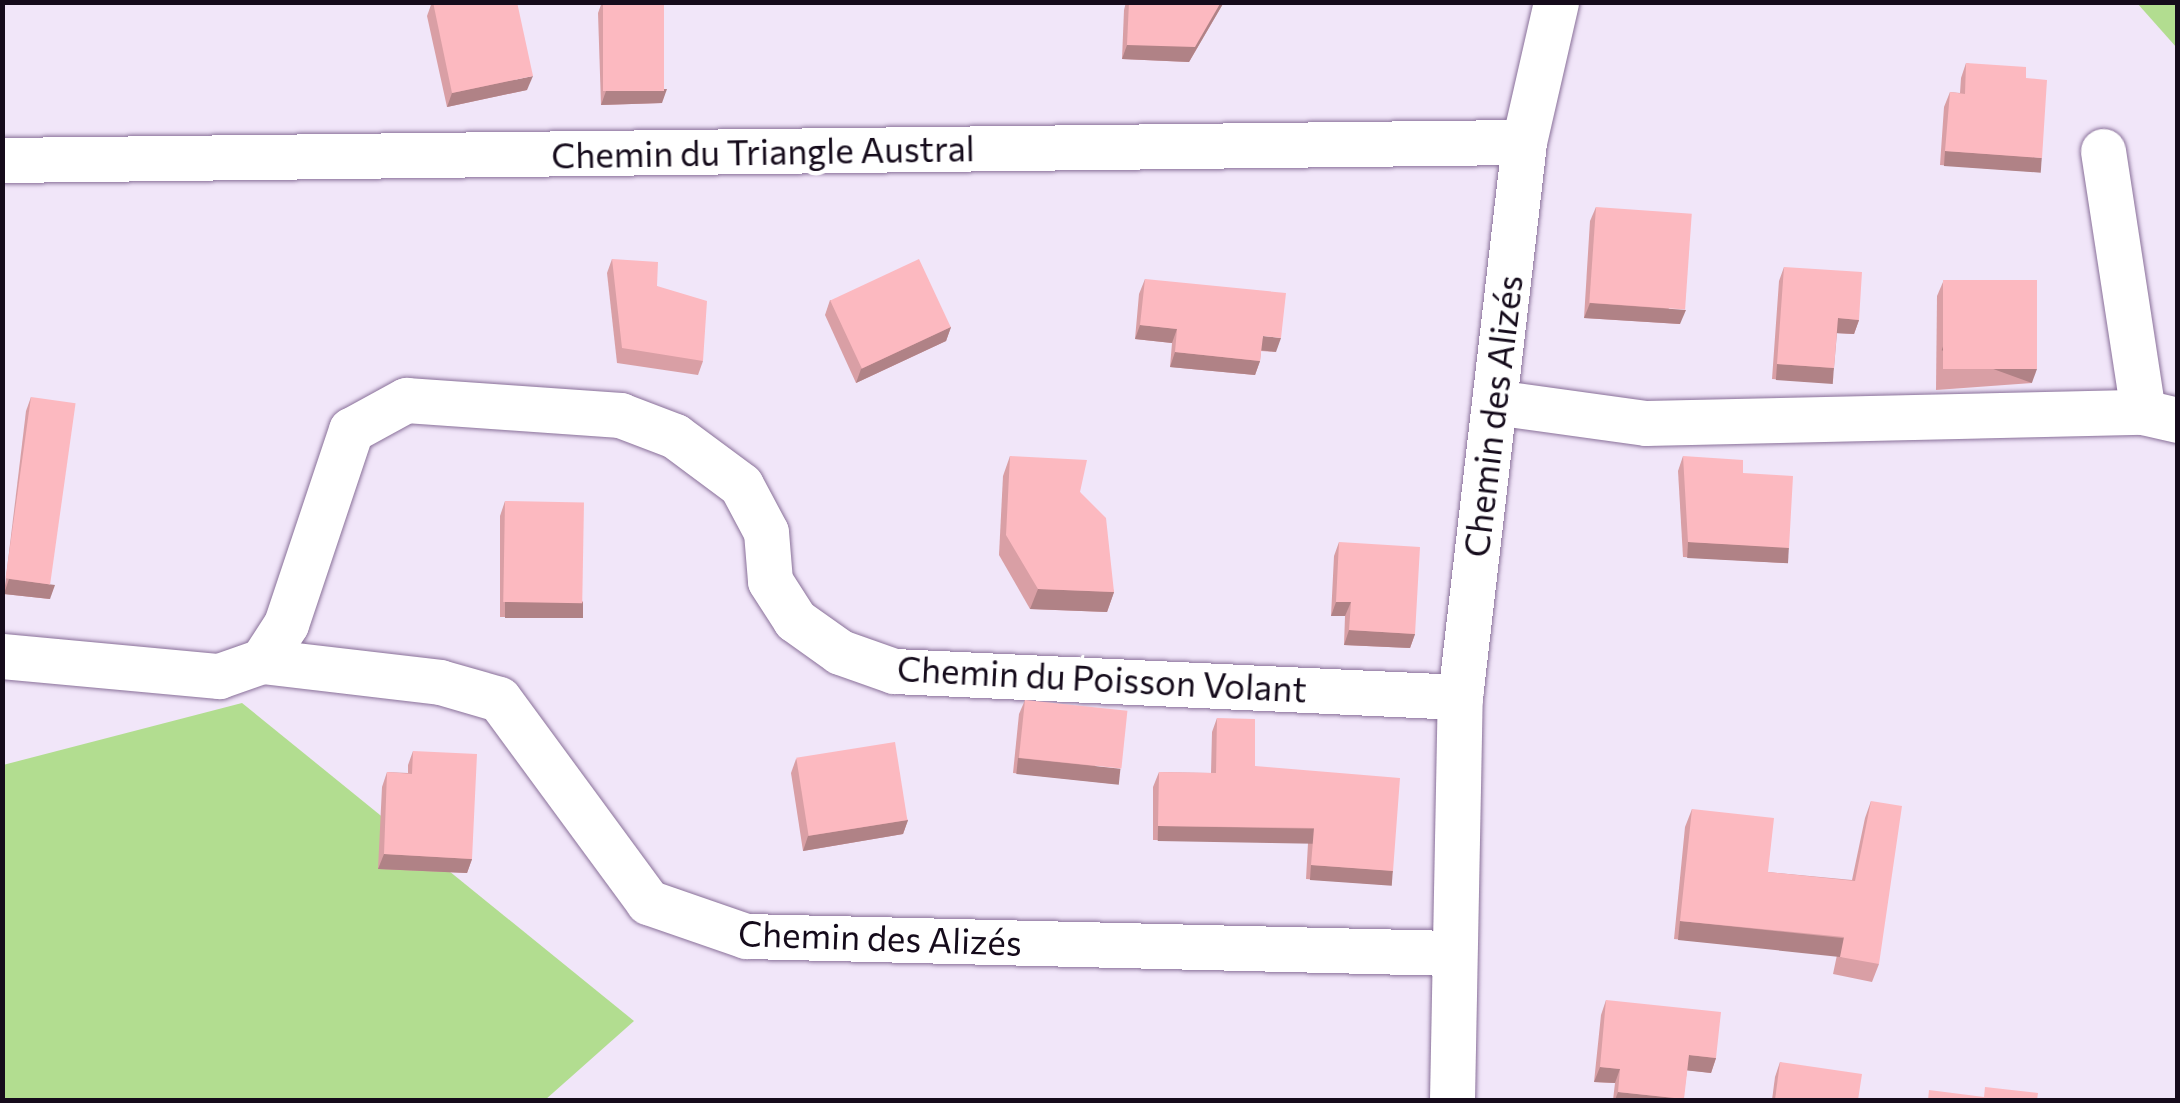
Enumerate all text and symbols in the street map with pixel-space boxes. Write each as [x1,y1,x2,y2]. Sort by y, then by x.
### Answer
street label: Chemin du Triangle Austral [551,126,975,176]
street label: Chemin des Alizés [1454,273,1530,559]
street label: Chemin du Poisson Volant [896,646,1308,710]
street label: Chemin des Alizés [737,911,1023,963]

